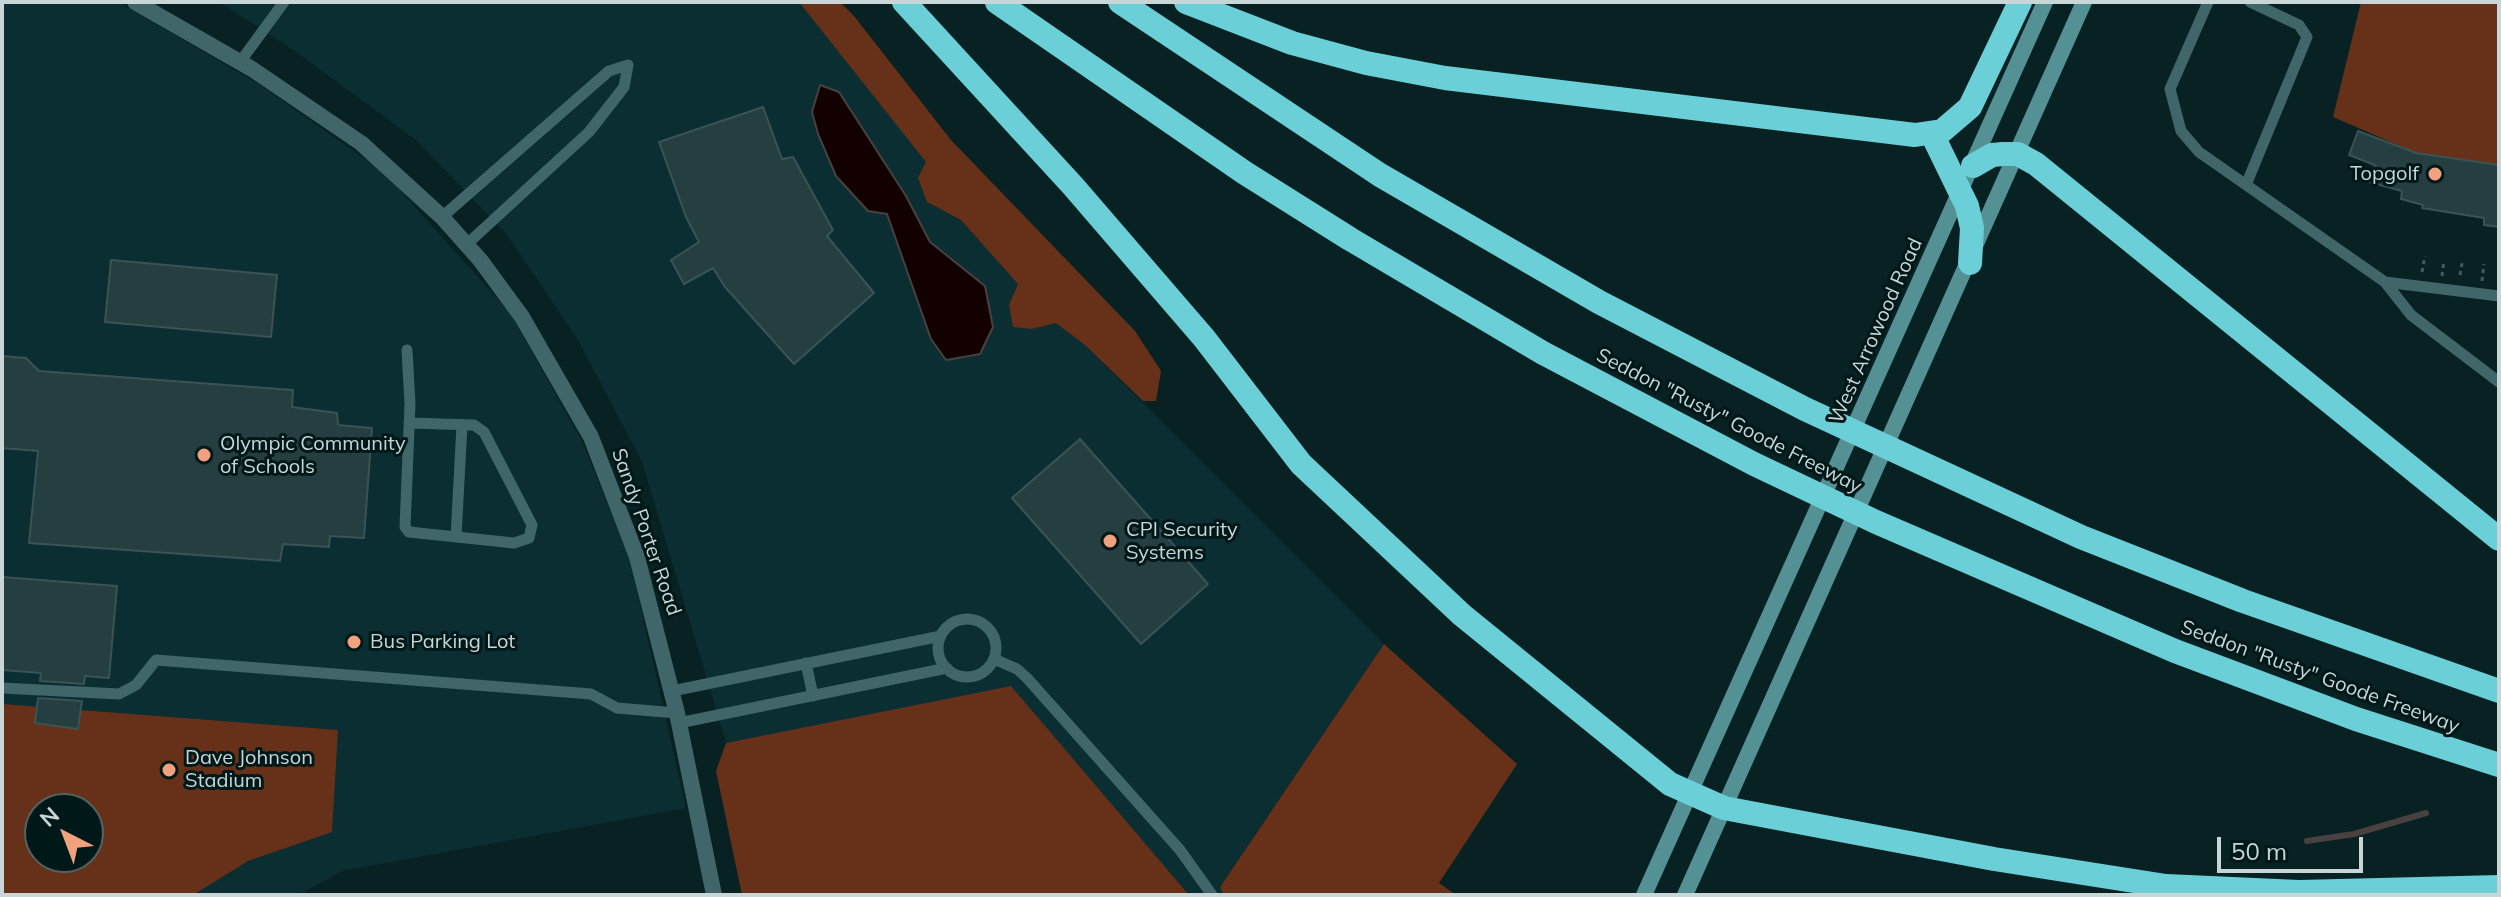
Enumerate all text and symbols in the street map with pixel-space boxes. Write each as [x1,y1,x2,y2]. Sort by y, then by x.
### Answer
place label: Topgolf [2350,162,2419,186]
marker: Topgolf [2426,165,2444,183]
street label: West Arrowood Road [1824,234,1928,428]
street label: Seddon "Rusty" Goode Freeway [1592,343,1866,499]
place label: Olympic Community of Schools [220,432,406,479]
street label: Sandy Porter Road [606,445,686,619]
marker: Olympic Community of Schools [195,446,213,464]
place label: CPI Security Systems [1126,518,1238,565]
marker: CPI Security Systems [1101,532,1119,550]
street label: Seddon "Rusty" Goode Freeway [2177,615,2463,739]
place label: Bus Parking Lot [370,630,515,654]
marker: Bus Parking Lot [345,633,363,651]
place label: Dave Johnson Stadium [185,746,313,793]
marker: Dave Johnson Stadium [160,761,178,779]
north arrow [24,793,104,873]
text: N [34,801,65,833]
scale bar [2221,821,2367,871]
text: 50 m [2231,836,2287,866]

